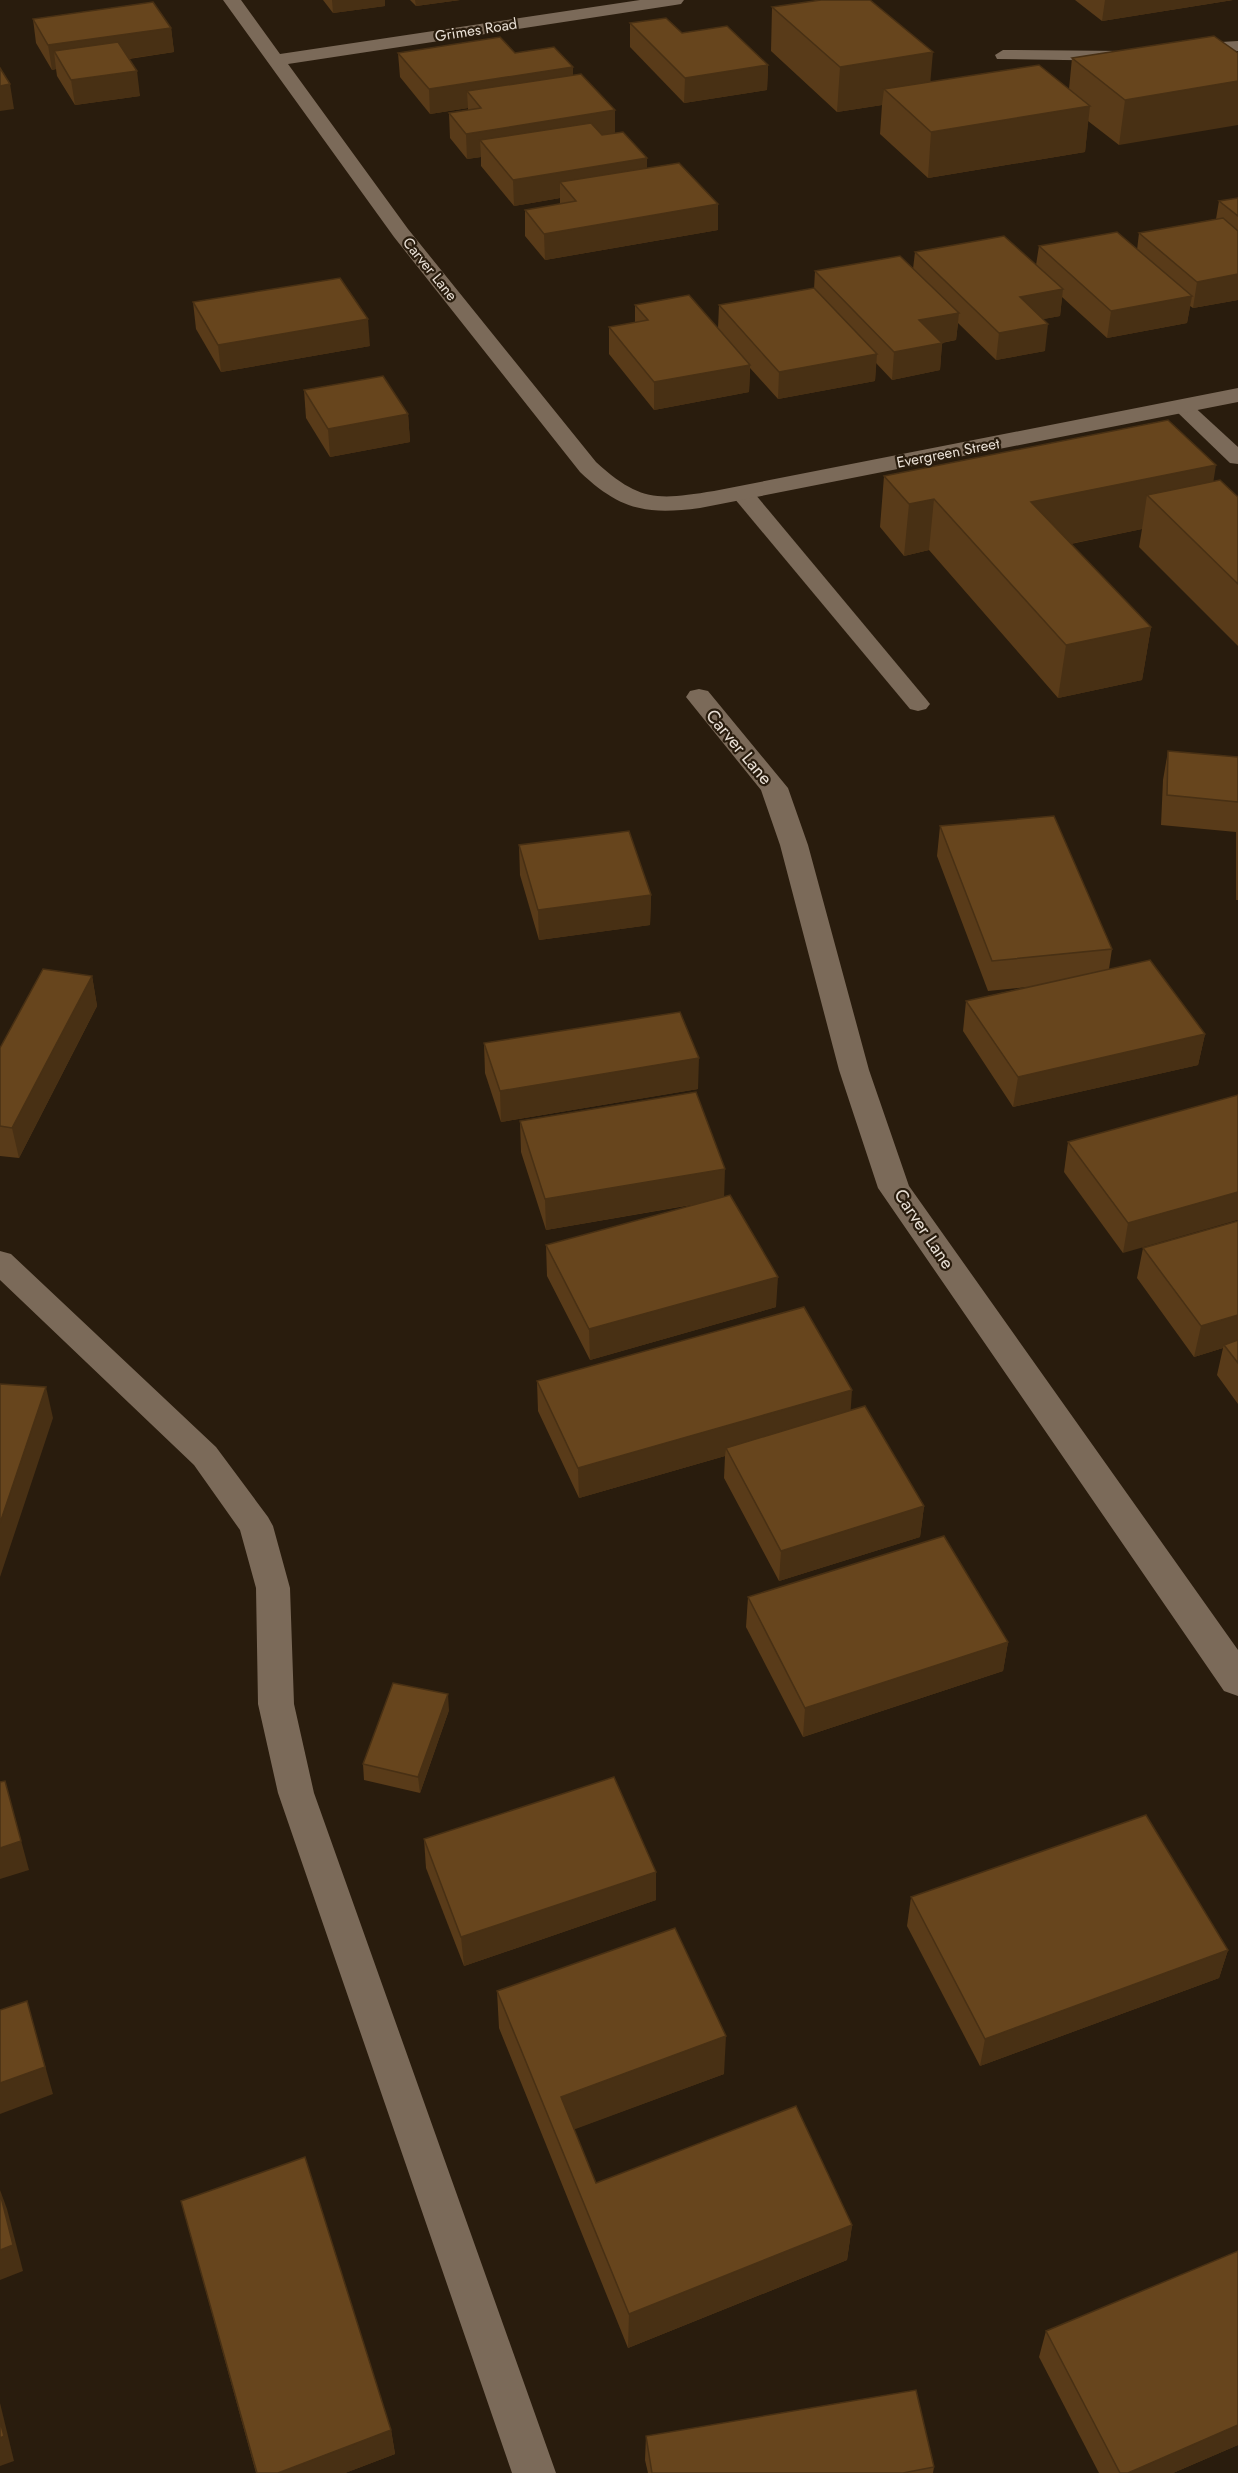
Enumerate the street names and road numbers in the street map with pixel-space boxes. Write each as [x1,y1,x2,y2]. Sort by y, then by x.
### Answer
street label: Grimes Road [433,13,519,47]
street label: Carver Lane [397,232,463,306]
street label: Evergreen Street [895,432,1002,474]
street label: Carver Lane [700,704,778,790]
street label: Carver Lane [888,1184,960,1274]

